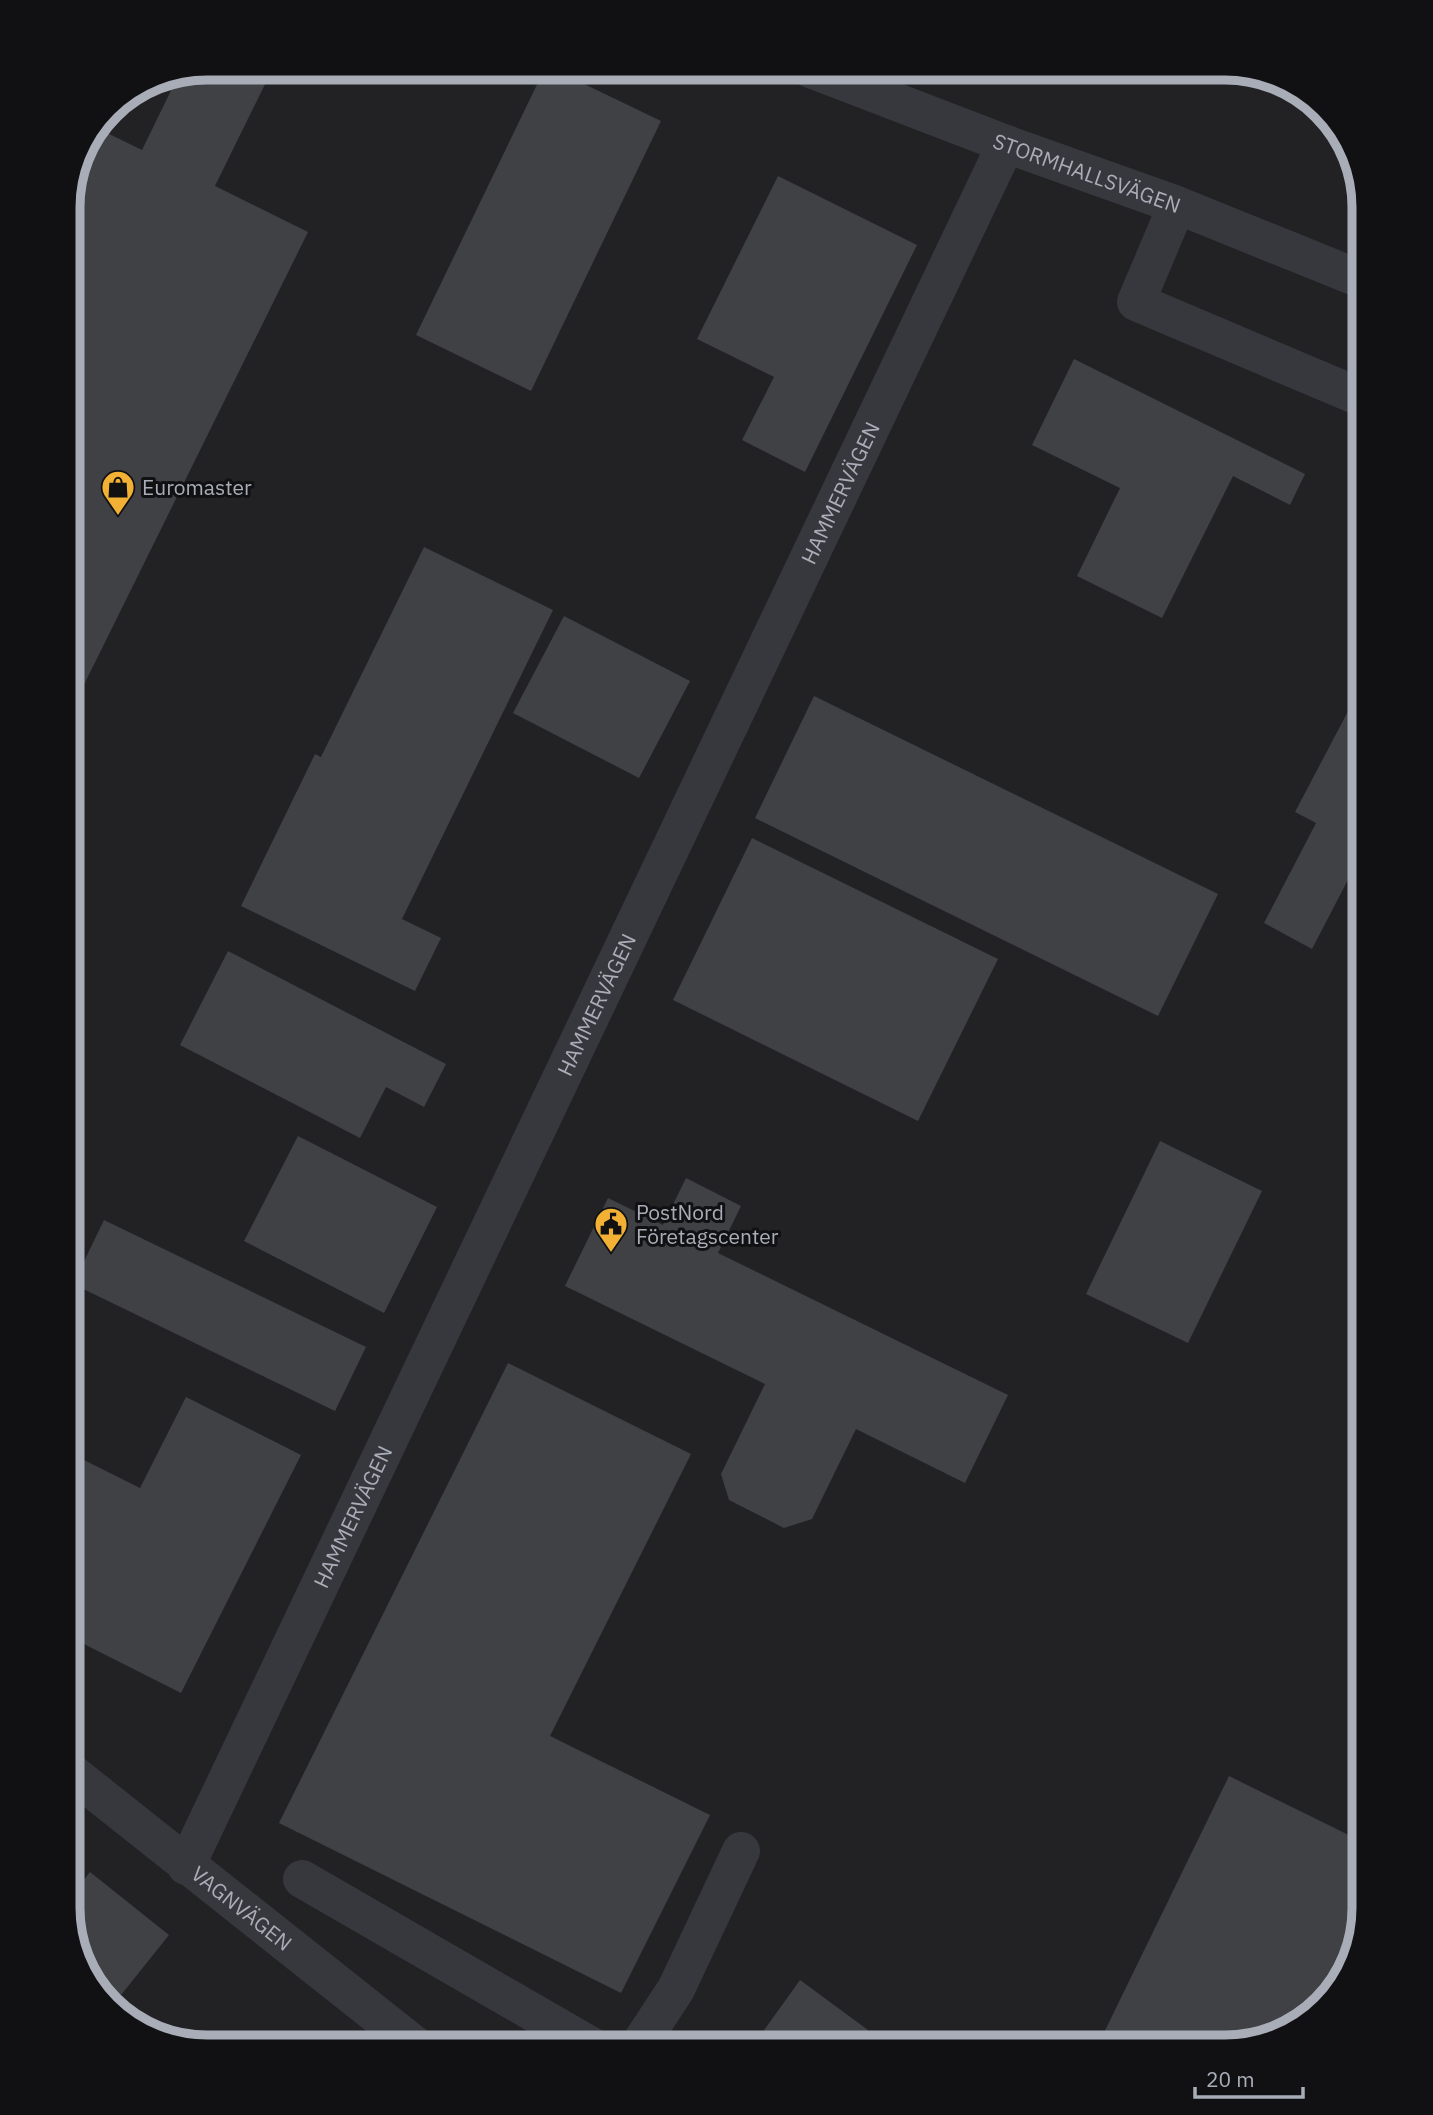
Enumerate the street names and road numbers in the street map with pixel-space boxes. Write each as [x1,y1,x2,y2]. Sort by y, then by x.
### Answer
street label: STORMHALLSVÄGEN [989,126,1185,219]
street label: HAMMERVÄGEN [794,417,886,568]
street label: HAMMERVÄGEN [550,929,642,1080]
street label: HAMMERVÄGEN [307,1441,398,1592]
street label: VAGNVÄGEN [186,1859,298,1957]

